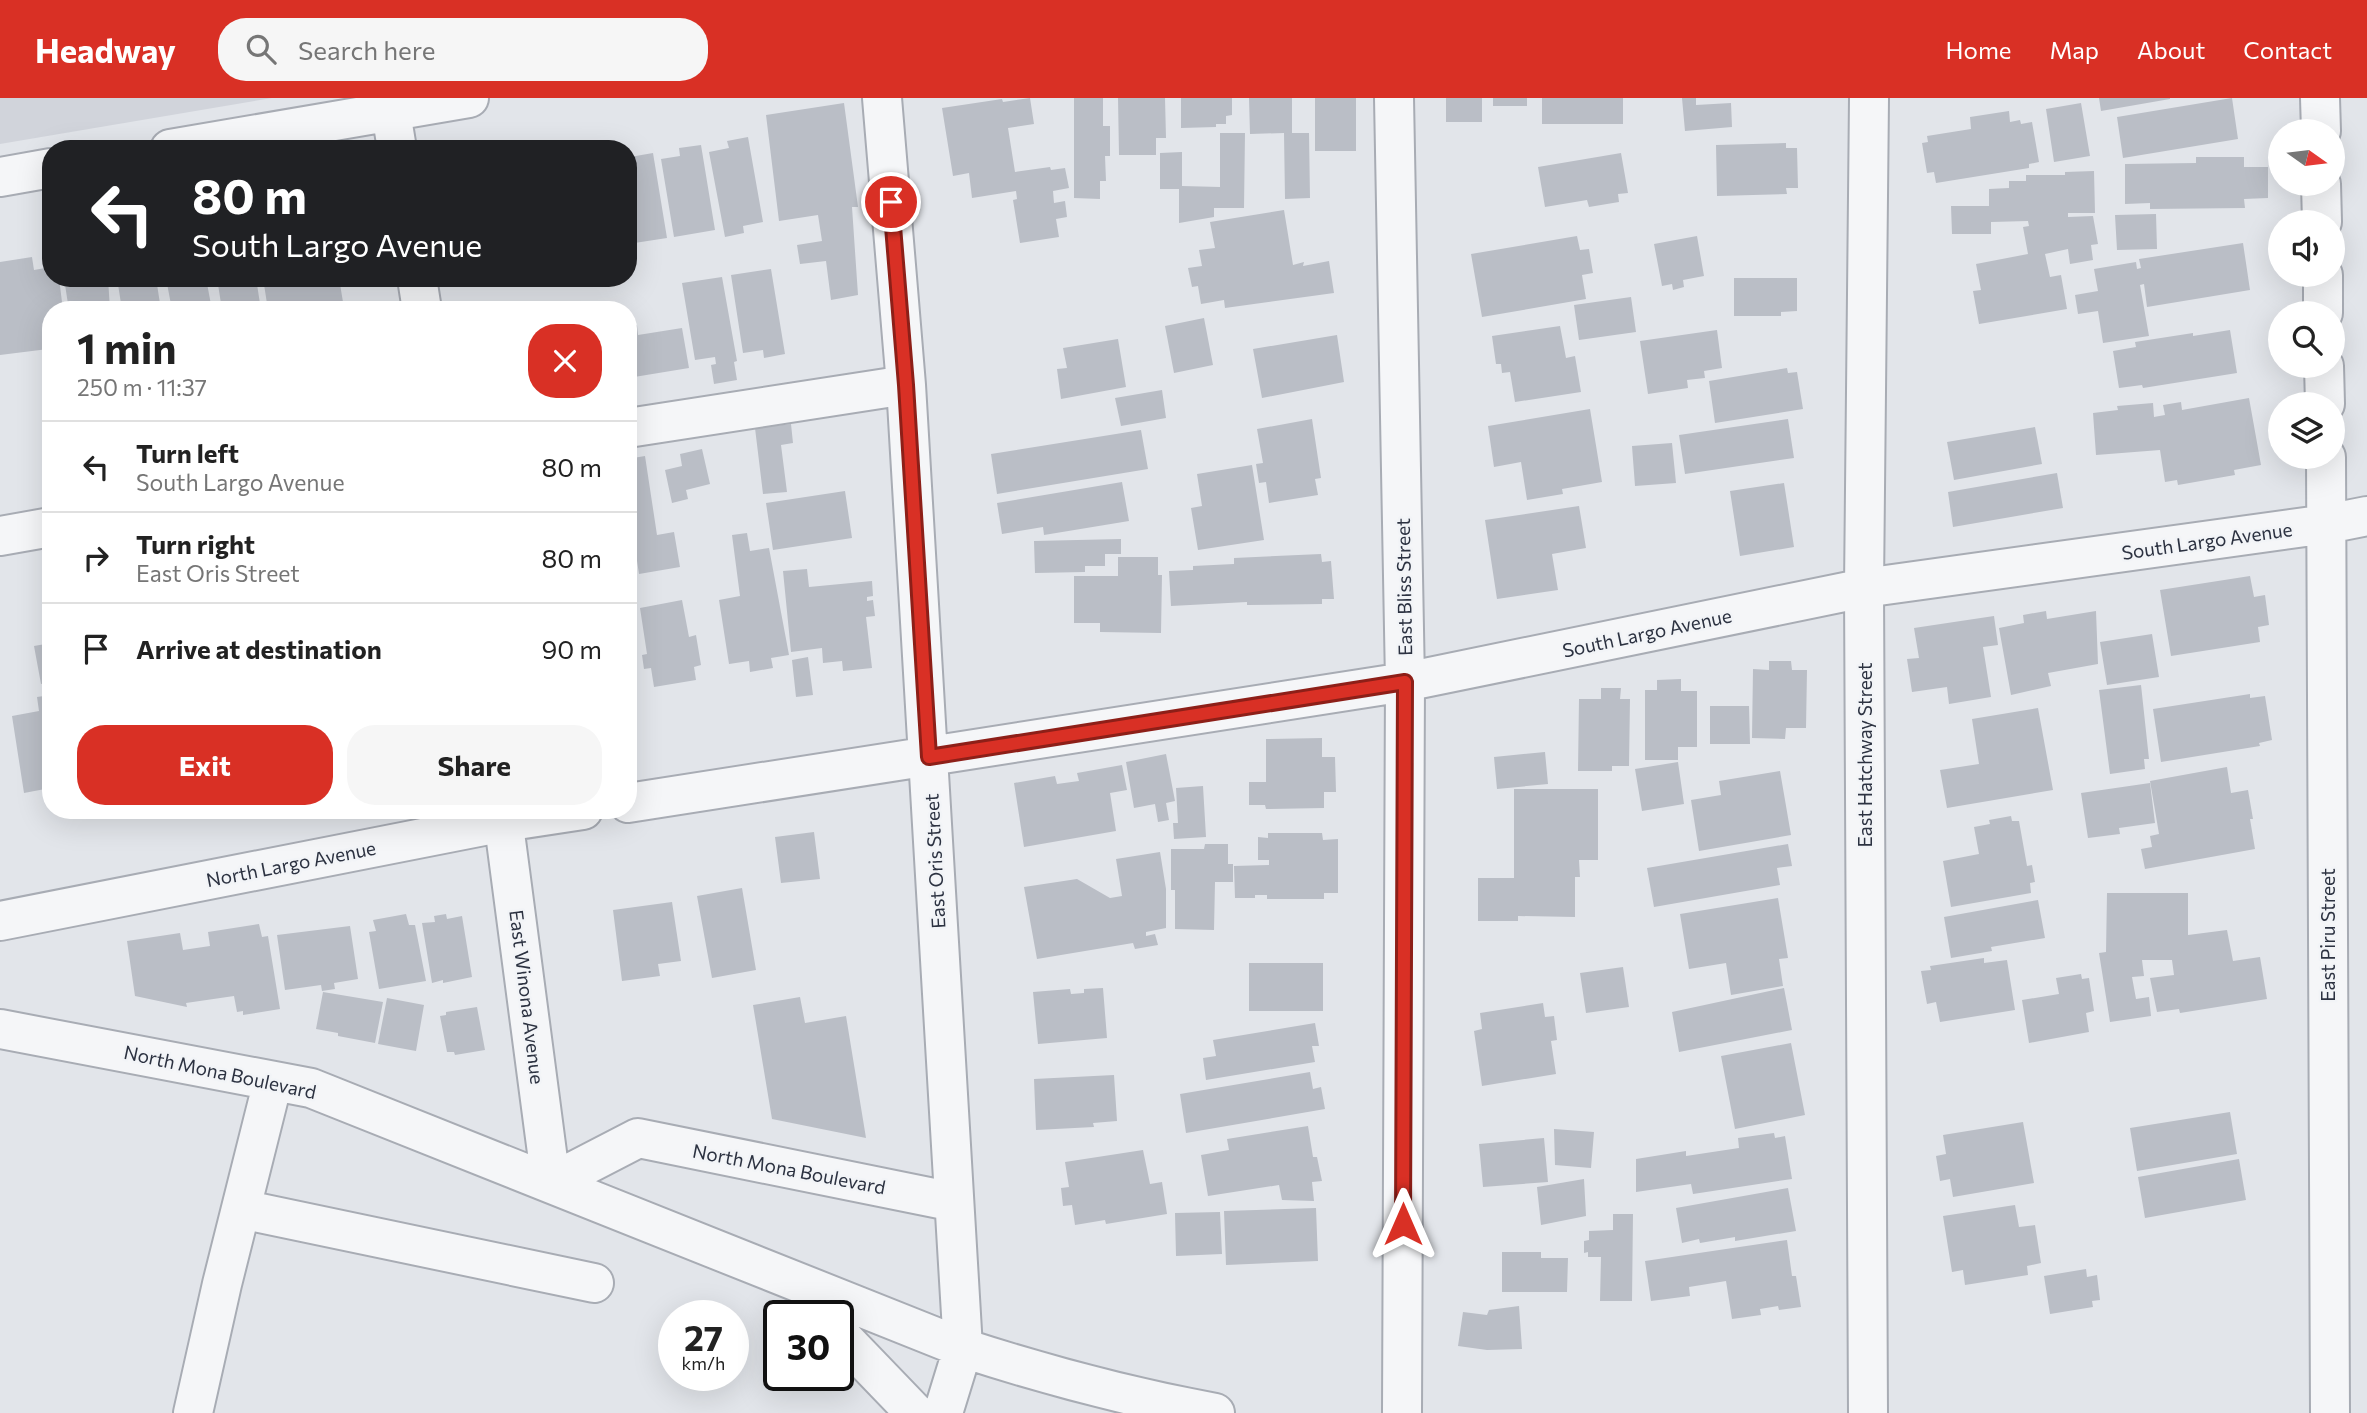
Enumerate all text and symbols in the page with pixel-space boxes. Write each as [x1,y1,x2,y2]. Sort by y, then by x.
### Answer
search box [218,18,708,81]
text: Headway [35,29,176,70]
icon: search [242,30,280,68]
text: Search here [298,34,436,65]
text: Home [1946,35,2012,64]
text: Map [2050,35,2099,64]
text: About [2137,35,2205,64]
text: Contact [2243,35,2332,64]
north arrow [2268,119,2345,196]
map controls [2268,119,2345,469]
text: 80 m [192,164,307,224]
icon: left [77,168,168,259]
pin [861,172,921,232]
icon: arrive [872,183,910,221]
button: sound [2268,210,2345,287]
text: South Largo Avenue [192,224,482,264]
button: search [2268,301,2345,378]
text: 1 min [77,321,177,373]
button: close [528,324,602,398]
text: 250 m · 11:37 [77,373,207,401]
button: layers [2268,392,2345,469]
text: Turn left [136,437,239,468]
icon: left [77,448,115,486]
text: 80 m [542,451,602,482]
text: South Largo Avenue [136,468,345,496]
street label: South Largo Avenue [2120,517,2294,564]
street label: East Bliss Street [1391,518,1416,656]
text: Turn right [136,528,255,559]
icon: right [77,539,115,577]
text: 80 m [542,542,602,573]
text: East Oris Street [136,559,300,587]
street label: South Largo Avenue [1560,603,1734,662]
icon: arrive [77,630,115,668]
text: Arrive at destination [136,633,382,664]
text: 90 m [542,633,602,664]
street label: East Hatchway Street [1853,662,1876,848]
button: Exit [77,725,333,805]
button: Share [347,725,602,805]
street label: East Oris Street [919,793,950,929]
street label: North Largo Avenue [204,836,378,891]
street label: East Piru Street [2316,868,2339,1002]
street label: East Winona Avenue [505,908,550,1085]
street label: North Mona Boulevard [122,1040,318,1103]
street label: North Mona Boulevard [691,1139,888,1199]
position arrow [1366,1187,1440,1261]
speed limit sign: 30 [763,1300,854,1391]
text: 27 [684,1315,723,1358]
text: km/h [682,1352,725,1374]

